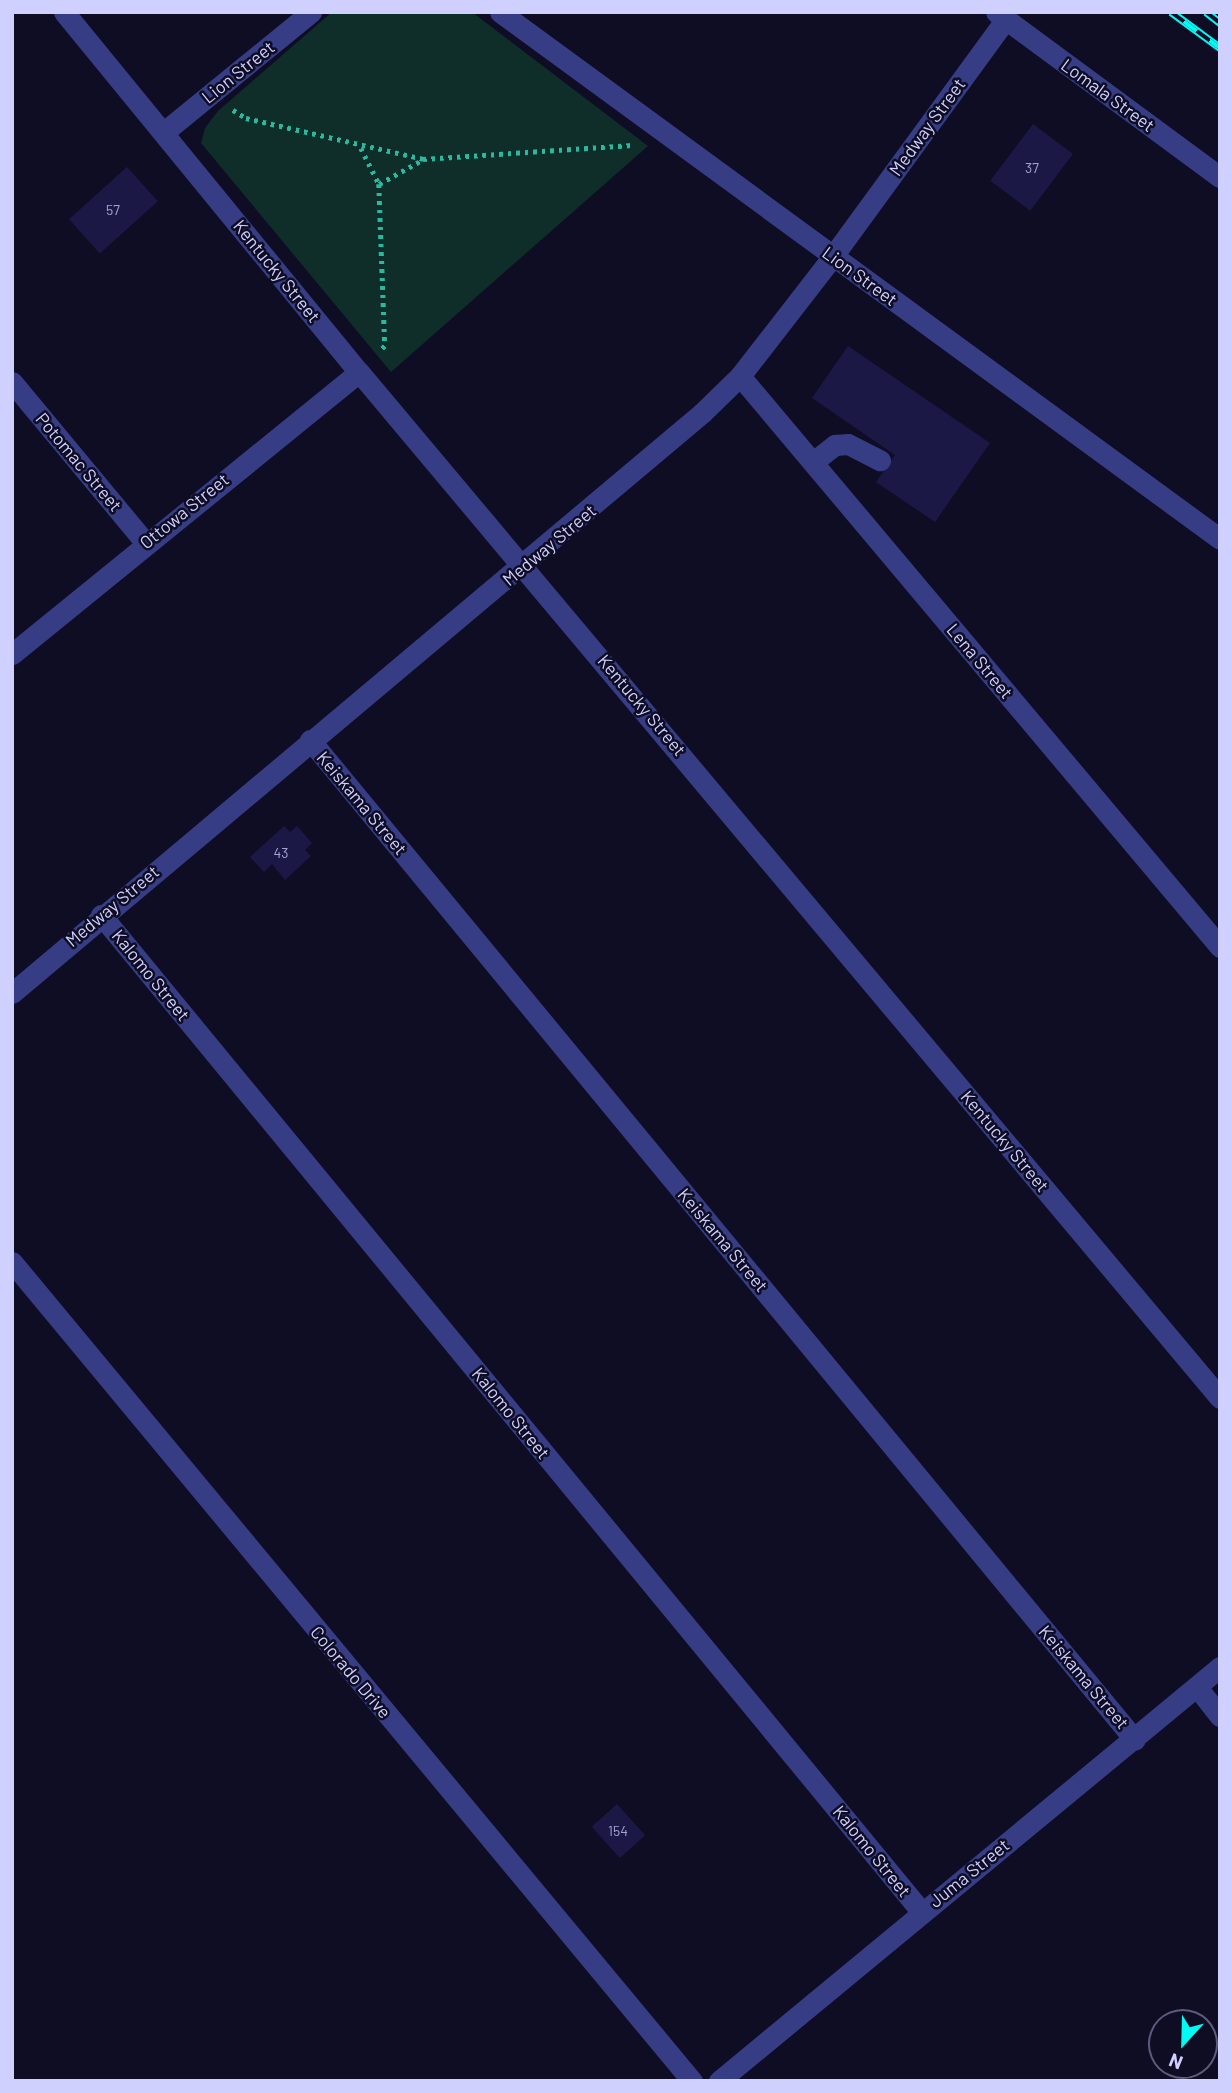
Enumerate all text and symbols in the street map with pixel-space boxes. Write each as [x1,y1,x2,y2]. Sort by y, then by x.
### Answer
street label: Lion Street [197,36,279,108]
street label: Lomala Street [1057,54,1159,136]
street label: Medway Street [884,74,970,180]
house number: 37 [1025,160,1039,176]
house number: 57 [106,202,120,218]
street label: Kentucky Street [229,215,325,327]
street label: Lion Street [818,242,902,310]
street label: Potomac Street [31,408,127,516]
street label: Ottowa Street [135,469,233,553]
street label: Medway Street [498,500,600,590]
street label: Lena Street [942,619,1018,703]
street label: Kentucky Street [593,650,691,760]
street label: Keiskama Street [312,747,412,859]
house number: 43 [274,845,288,861]
street label: Medway Street [61,861,163,951]
street label: Kalomo Street [108,925,194,1025]
street label: Kentucky Street [956,1086,1054,1196]
street label: Keiskama Street [673,1184,773,1296]
street label: Kalomo Street [468,1363,554,1463]
street label: Colorado Drive [306,1621,396,1723]
street label: Keiskama Street [1034,1621,1134,1733]
street label: Kalomo Street [829,1801,915,1901]
house number: 154 [608,1823,628,1839]
street label: Juma Street [925,1834,1013,1912]
north arrow [1148,2009,1218,2079]
text: N [1166,2049,1186,2075]

